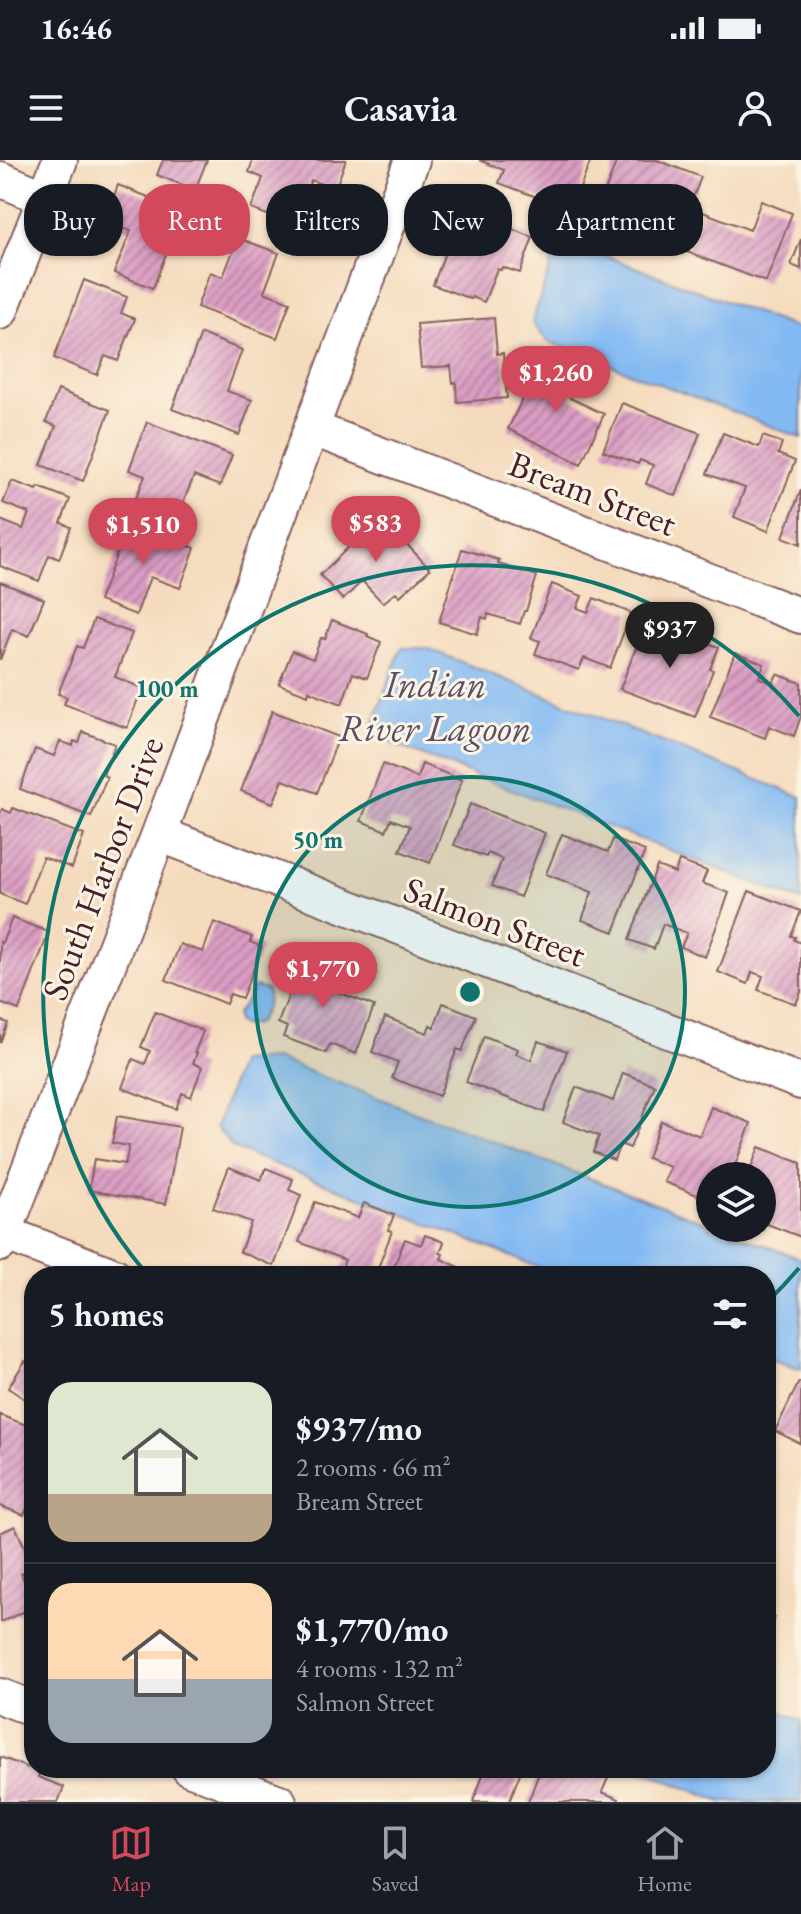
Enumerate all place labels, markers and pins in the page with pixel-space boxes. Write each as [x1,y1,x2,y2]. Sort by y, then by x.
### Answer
pin: $1,260 [491,346,621,414]
pin: $583 [329,496,423,564]
pin: $1,510 [78,498,208,566]
pin: $937 [623,602,717,670]
pin: $1,770 [258,942,388,1010]
centre of rings [456,978,484,1006]

